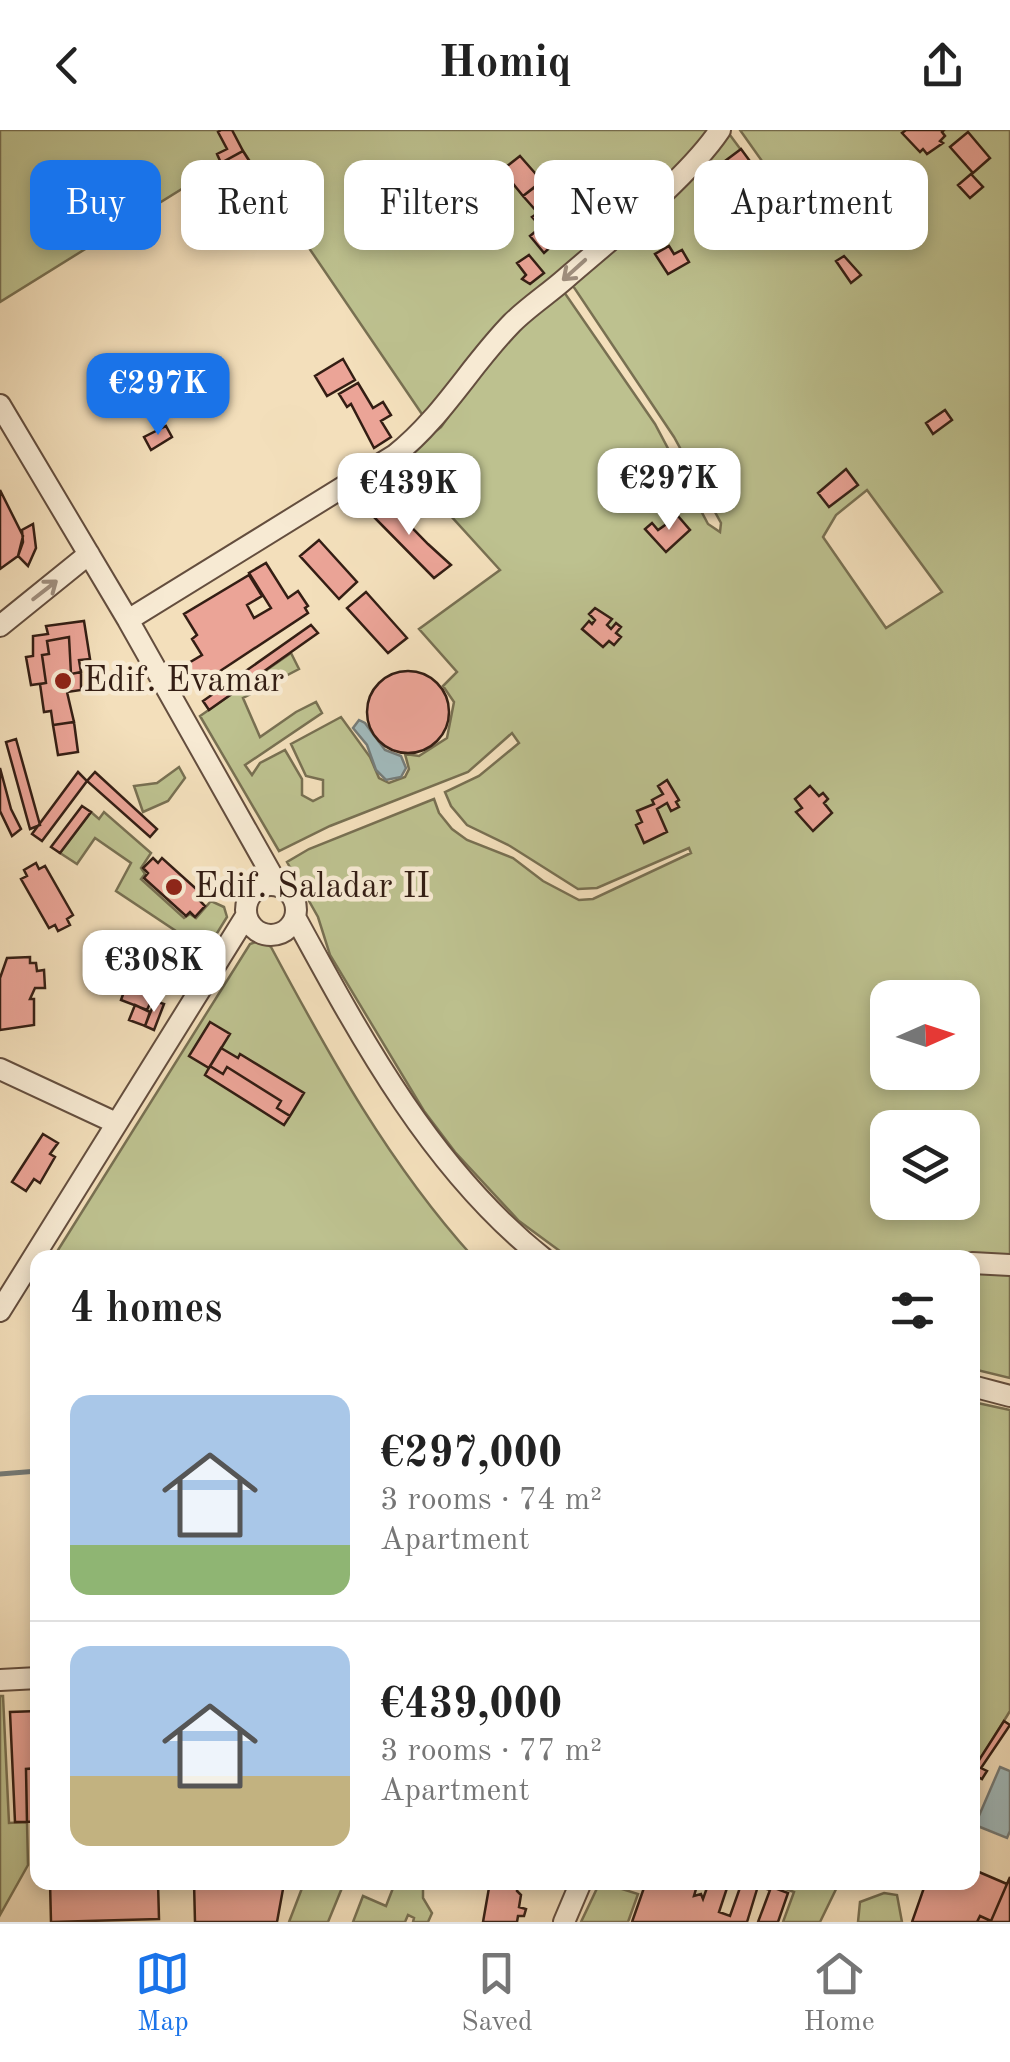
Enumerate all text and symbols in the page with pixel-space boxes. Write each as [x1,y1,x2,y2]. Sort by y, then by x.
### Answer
icon: back [40,38,95,93]
icon: share [915,38,970,93]
text: Homiq [439,42,571,87]
chip: Buy [30,160,161,250]
chip: Rent [181,160,324,250]
chip: Filters [344,160,514,250]
chip: New [534,160,674,250]
chip: Apartment [694,160,928,250]
one-way arrow [562,259,587,282]
pin: €297K [88,353,228,438]
text: €297K [109,369,207,401]
pin: €297K [599,448,739,533]
pin: €439K [339,453,479,538]
text: €297K [620,464,718,496]
text: €439K [360,469,458,501]
one-way arrow [31,579,57,601]
place label: Edif. Evamar [83,664,284,699]
marker: Edif. Evamar [52,670,74,692]
place label: Edif. Saladar II [194,870,430,905]
marker: Edif. Saladar II [163,876,185,898]
pin: €308K [84,930,224,1015]
text: €308K [105,946,203,978]
north arrow [870,980,980,1090]
map controls [870,980,980,1220]
button: layers [870,1110,980,1220]
icon: filters [885,1283,940,1338]
text: 4 homes [70,1289,222,1331]
text: €297,000 [380,1434,562,1476]
icon: home [150,1435,270,1555]
text: 3 rooms · 74 m² [380,1485,602,1517]
text: Apartment [380,1525,530,1557]
text: €439,000 [380,1685,562,1727]
icon: home [150,1686,270,1806]
text: 3 rooms · 77 m² [380,1736,602,1768]
text: Apartment [380,1776,530,1808]
tab: Map [135,1946,190,2041]
tab: Saved [461,1946,533,2041]
tab: Home [803,1946,875,2041]

